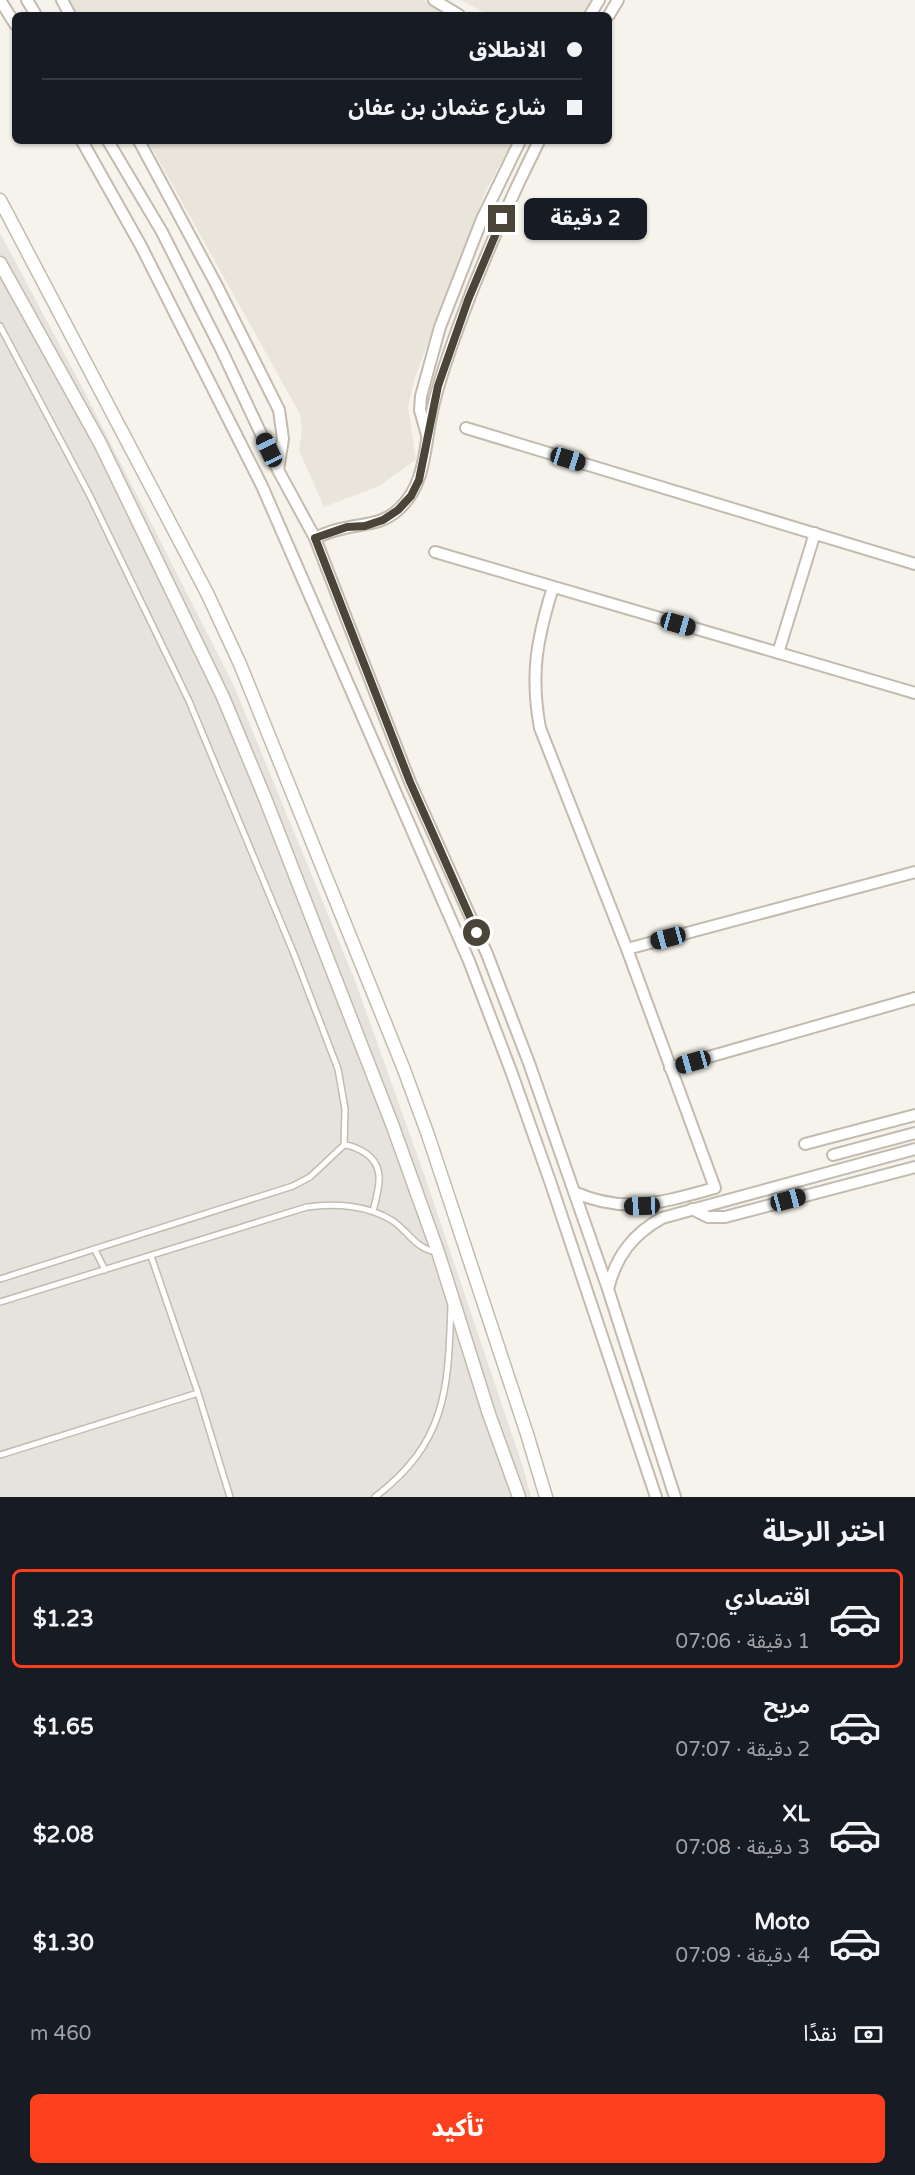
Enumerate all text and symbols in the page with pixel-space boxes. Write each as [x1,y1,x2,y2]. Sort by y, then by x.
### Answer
text: الانطلاق [469,37,546,63]
text: شارع عثمان بن عفان [348,95,546,121]
callout: 2 دقيقة [523,198,646,240]
route end [488,205,515,232]
text: 2 دقيقة [551,207,620,231]
car [253,430,285,470]
car [548,445,588,473]
car [658,610,698,638]
route start [463,919,490,946]
car [648,925,688,951]
car [673,1048,713,1076]
car [768,1187,808,1213]
car [624,1196,660,1216]
text: اختر الرحلة [763,1516,885,1549]
text: اقتصادي [725,1585,810,1611]
icon: car [828,1592,882,1646]
text: $1.23 [33,1606,94,1632]
text: 1 دقيقة · 07:06 [676,1630,810,1654]
text: مريح [764,1693,810,1719]
icon: car [828,1700,882,1754]
text: $1.65 [33,1714,94,1740]
text: 2 دقيقة · 07:07 [676,1738,810,1762]
text: XL [783,1801,810,1827]
icon: car [828,1808,882,1862]
text: $2.08 [33,1822,94,1848]
text: 3 دقيقة · 07:08 [676,1836,810,1860]
text: Moto [754,1909,810,1935]
icon: car [828,1916,882,1970]
text: $1.30 [33,1930,94,1956]
text: 4 دقيقة · 07:09 [676,1944,810,1968]
icon: cash [852,2018,885,2051]
text: نقدًا [803,2021,837,2047]
text: 460 m [30,2022,91,2046]
button: تأكيد [30,2094,885,2163]

